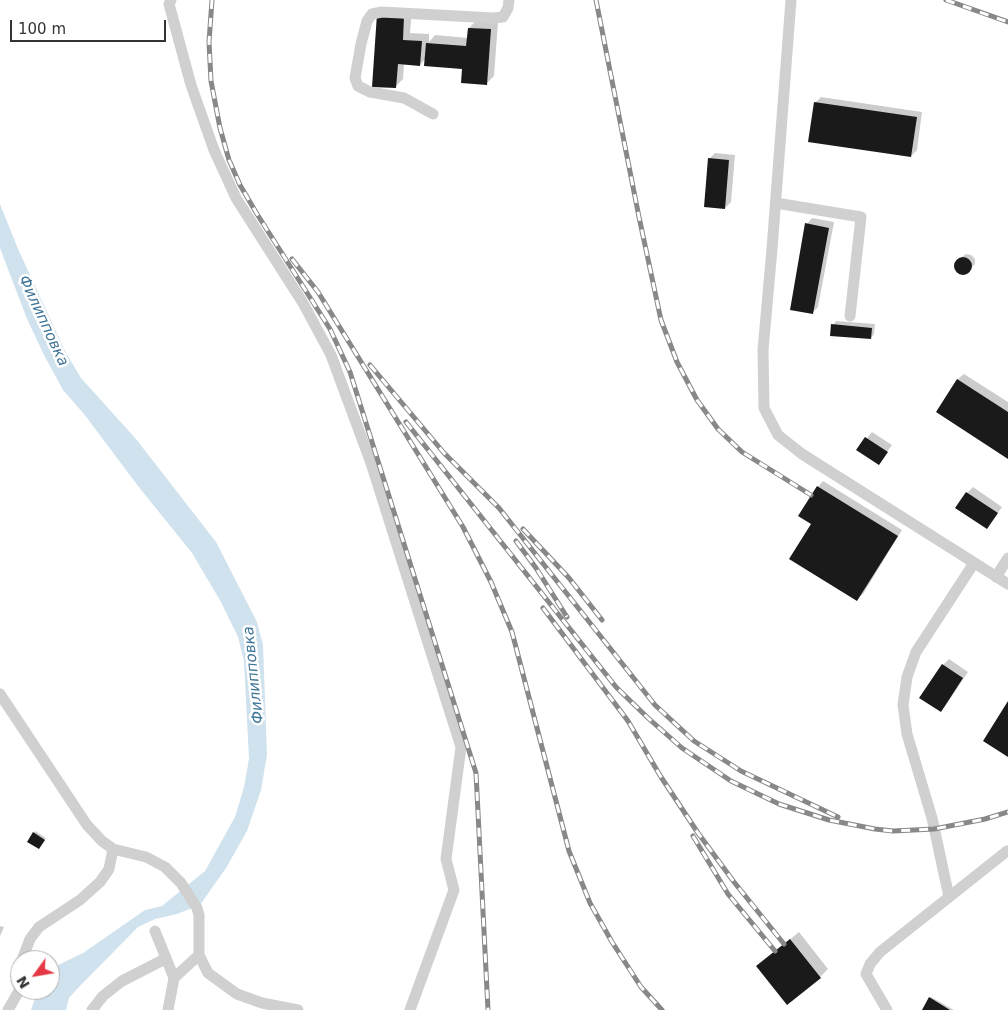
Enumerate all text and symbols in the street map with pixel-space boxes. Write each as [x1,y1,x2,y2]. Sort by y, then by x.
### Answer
scale bar [12,10,169,42]
text: 100 m [18,20,66,38]
water label: Филипповка [14,273,72,369]
water label: Филипповка [240,625,268,725]
north arrow [10,950,60,1000]
text: N [13,973,33,992]

